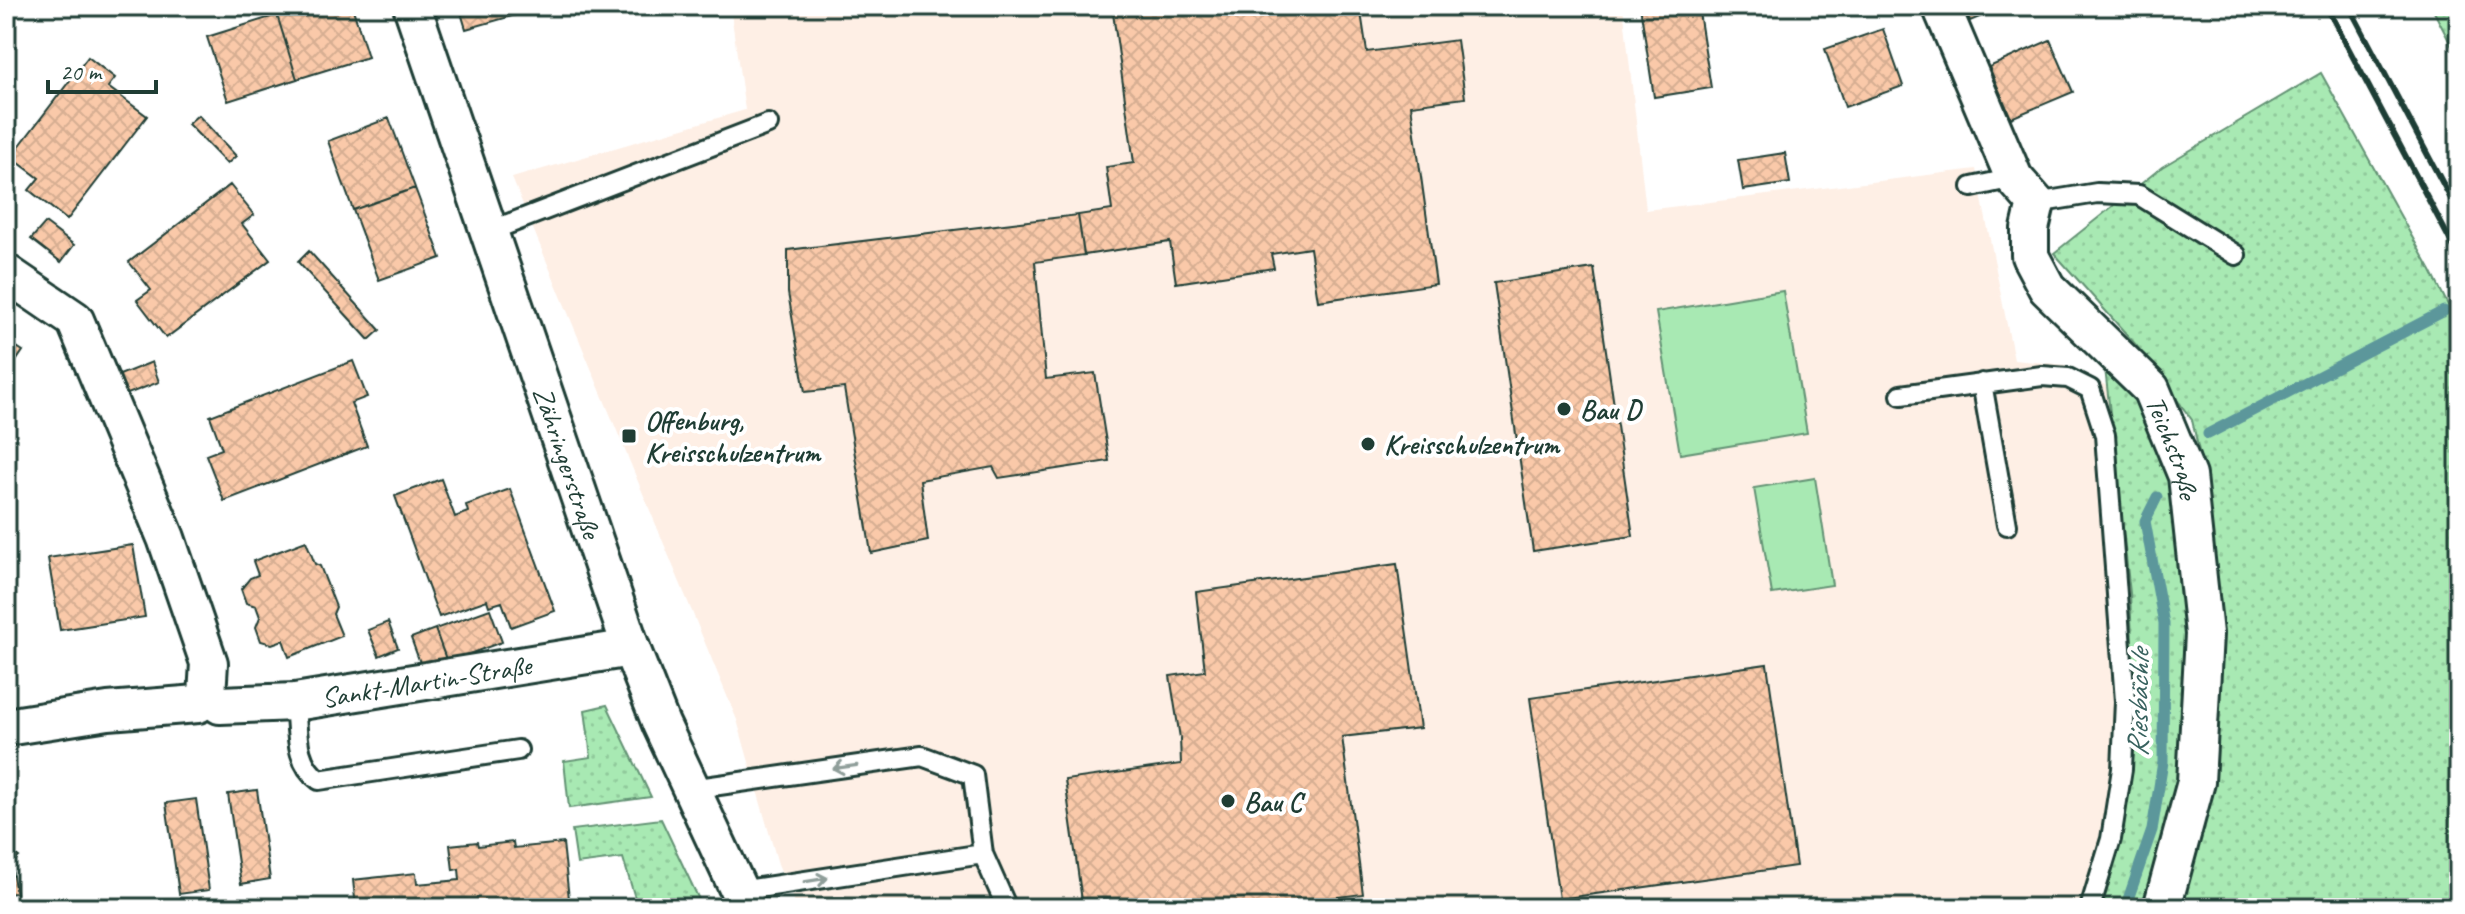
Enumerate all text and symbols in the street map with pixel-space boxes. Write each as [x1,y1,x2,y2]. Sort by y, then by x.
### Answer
scale bar [48,44,156,94]
text: 20 m [60,57,103,87]
street label: Zähringerstraße [525,382,610,544]
street label: Teichstraße [2138,391,2207,502]
place label: Bau D [1580,392,1643,427]
marker: Bau D [1555,400,1573,418]
place label: Offenburg, Kreisschulzentrum [645,403,822,470]
marker: Offenburg, Kreisschulzentrum [620,427,638,445]
place label: Kreisschulzentrum [1384,427,1561,462]
marker: Kreisschulzentrum [1359,435,1377,453]
water label: Riesbächle [2118,645,2158,757]
street label: Sankt-Martin-Straße [319,647,535,715]
one-way arrow [833,760,858,775]
place label: Bau C [1244,784,1306,819]
marker: Bau C [1219,792,1237,810]
one-way arrow [803,872,829,887]

